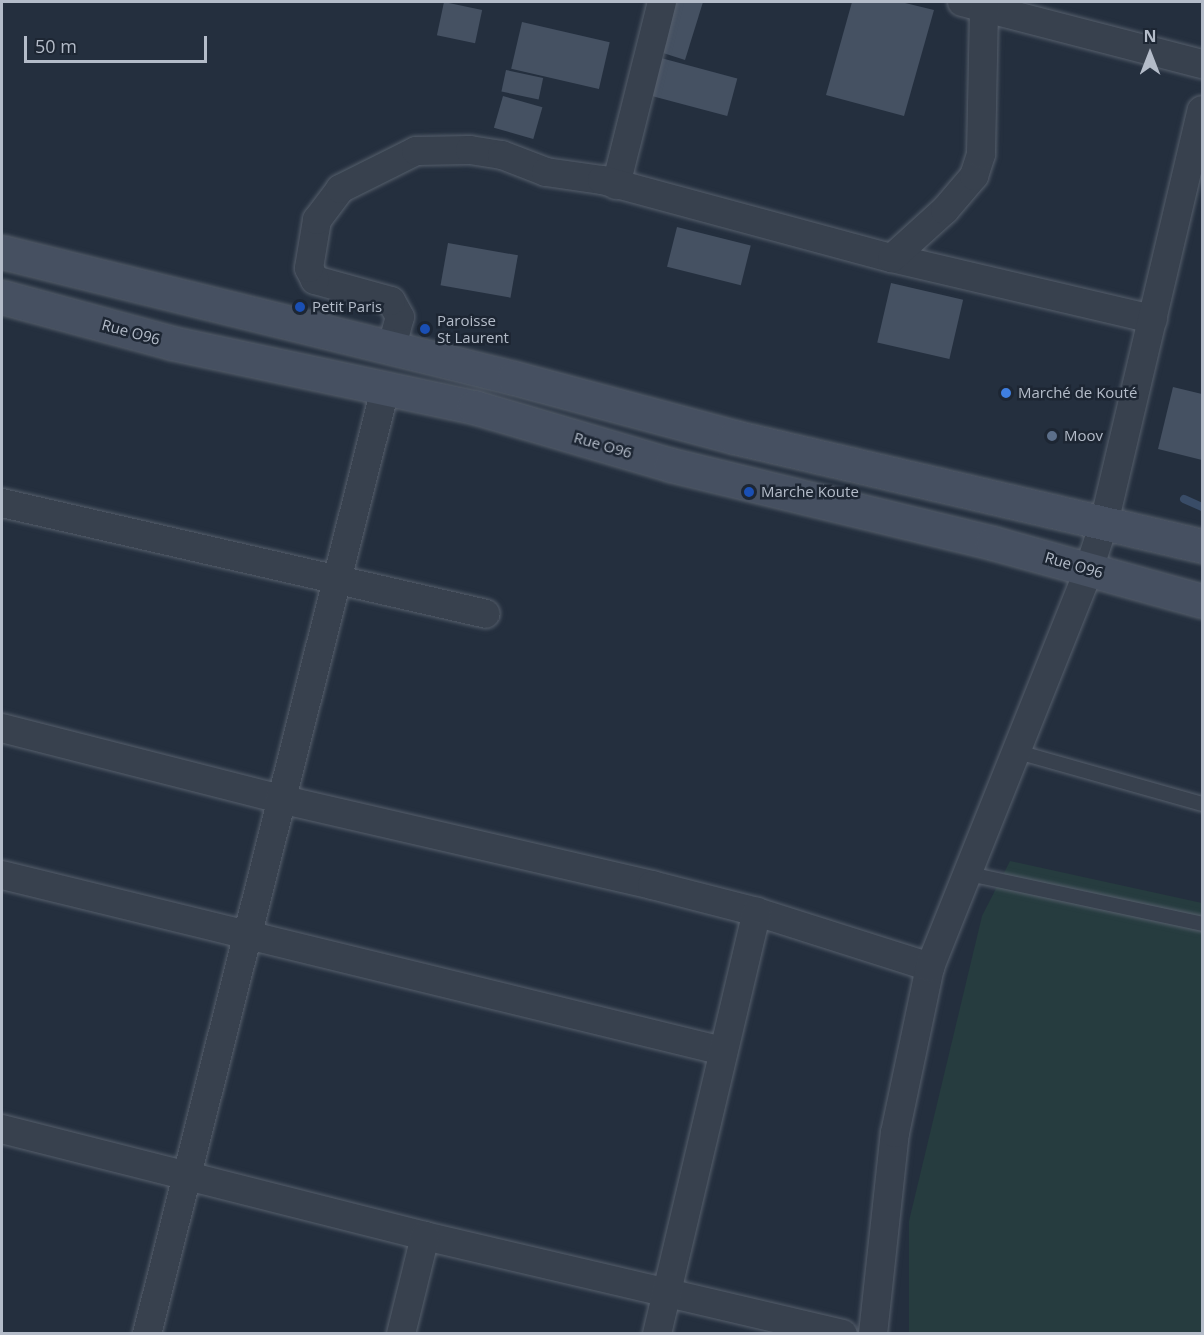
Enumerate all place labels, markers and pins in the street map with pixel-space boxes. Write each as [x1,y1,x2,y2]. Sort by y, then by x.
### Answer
place label: Petit Paris [312,298,382,316]
marker: Petit Paris [293,300,307,314]
place label: Paroisse St Laurent [437,311,509,346]
marker: Paroisse St Laurent [418,322,432,336]
place label: Marché de Kouté [1018,384,1137,402]
marker: Marché de Kouté [999,386,1013,400]
place label: Moov [1064,427,1103,445]
marker: Moov [1045,429,1059,443]
place label: Marche Koute [761,483,859,501]
marker: Marche Koute [742,485,756,499]

